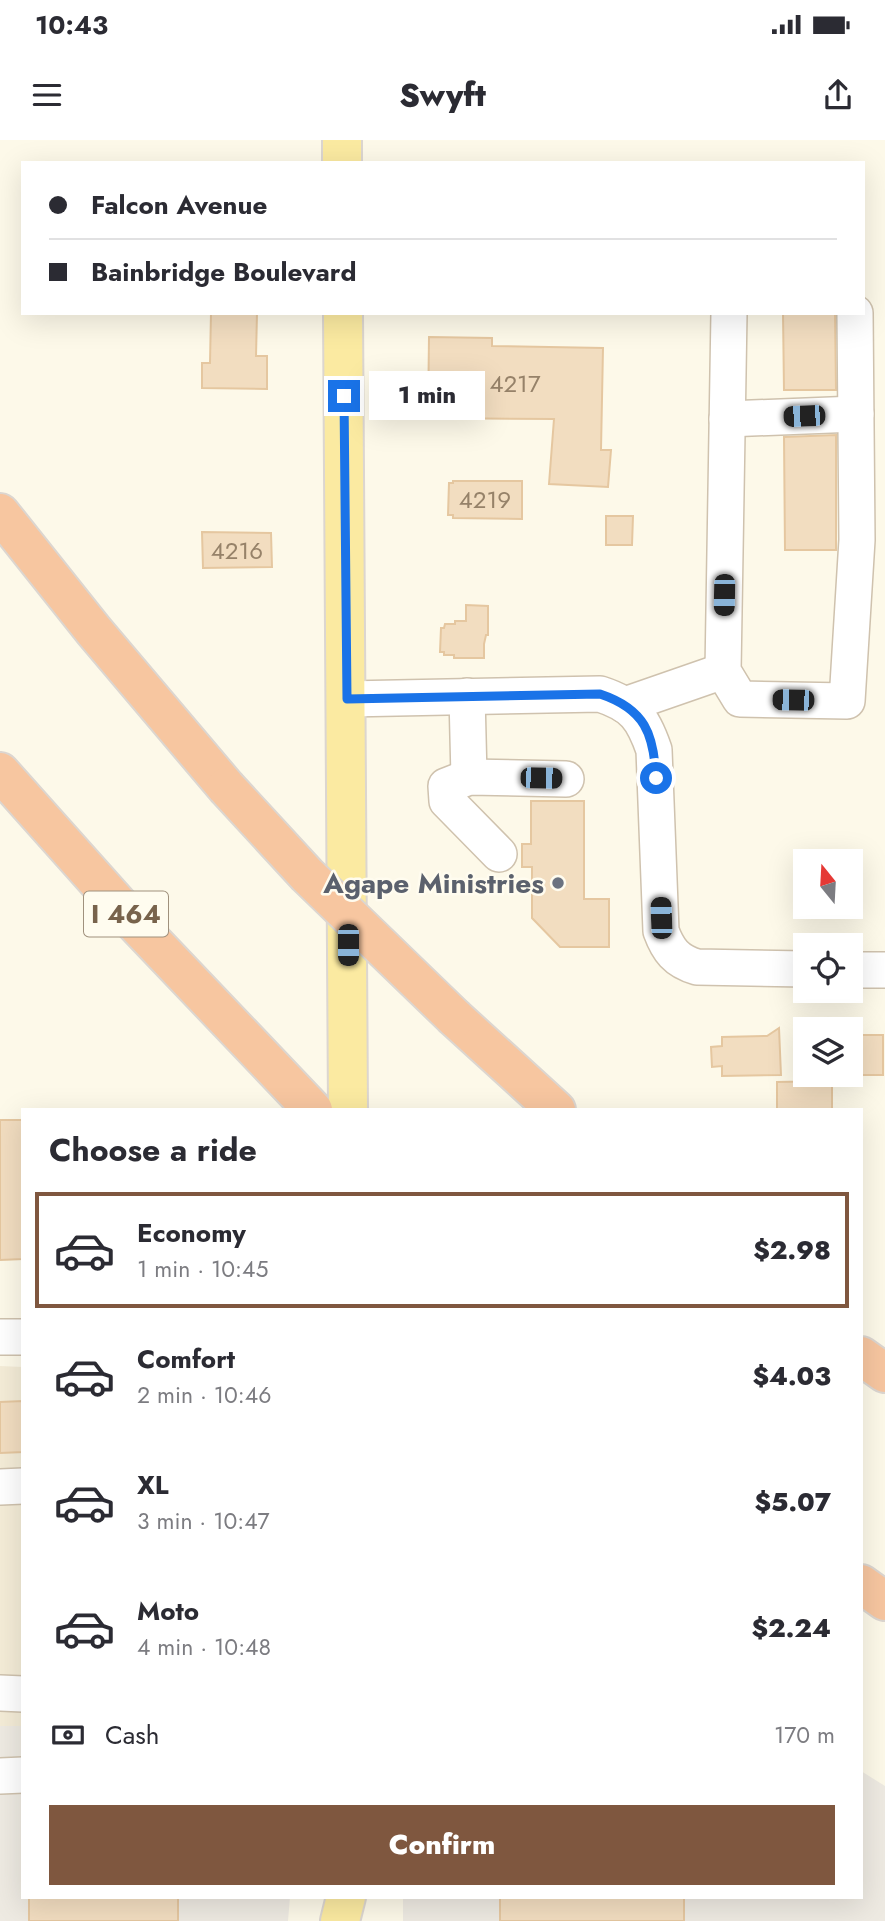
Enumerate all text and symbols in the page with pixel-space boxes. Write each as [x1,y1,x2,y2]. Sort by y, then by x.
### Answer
text: 10:43 [35,6,108,44]
text: Swyft [399,72,486,118]
icon: menu [28,76,66,114]
icon: share [819,76,857,114]
text: Falcon Avenue [91,186,267,224]
text: Bainbridge Boulevard [91,253,356,291]
house number: 4217 [489,366,541,401]
callout: 1 min [368,372,484,420]
text: 1 min [398,378,456,412]
route end [328,380,360,412]
car [783,405,826,427]
house number: 4219 [459,482,511,517]
house number: 4216 [211,533,263,568]
car [714,574,735,616]
car [772,689,815,711]
route start [640,762,672,794]
car [520,767,563,789]
north arrow [793,849,863,919]
map controls [793,849,863,1087]
place label: Agape Ministries [322,863,544,904]
marker: Agape Ministries [550,875,566,891]
road number: I 464 [84,892,168,936]
car [650,897,673,939]
car [338,924,359,966]
button: locate [793,933,863,1003]
button: layers [793,1017,863,1087]
text: Choose a ride [49,1127,257,1173]
text: Economy [137,1214,246,1252]
icon: car [53,1219,116,1282]
text: $2.98 [753,1231,831,1269]
text: 1 min · 10:45 [137,1252,268,1286]
text: Comfort [137,1340,235,1378]
icon: car [53,1345,116,1408]
text: $4.03 [753,1357,831,1395]
text: 2 min · 10:46 [137,1378,271,1412]
text: XL [137,1466,169,1504]
icon: car [53,1471,116,1534]
text: $5.07 [755,1483,831,1521]
text: 3 min · 10:47 [137,1504,270,1538]
text: Moto [137,1592,199,1630]
icon: car [53,1597,116,1660]
text: $2.24 [751,1609,831,1647]
text: 4 min · 10:48 [137,1630,271,1664]
icon: cash [49,1716,87,1754]
text: Cash [105,1716,159,1754]
text: 170 m [774,1718,835,1752]
button: Confirm [49,1805,835,1885]

